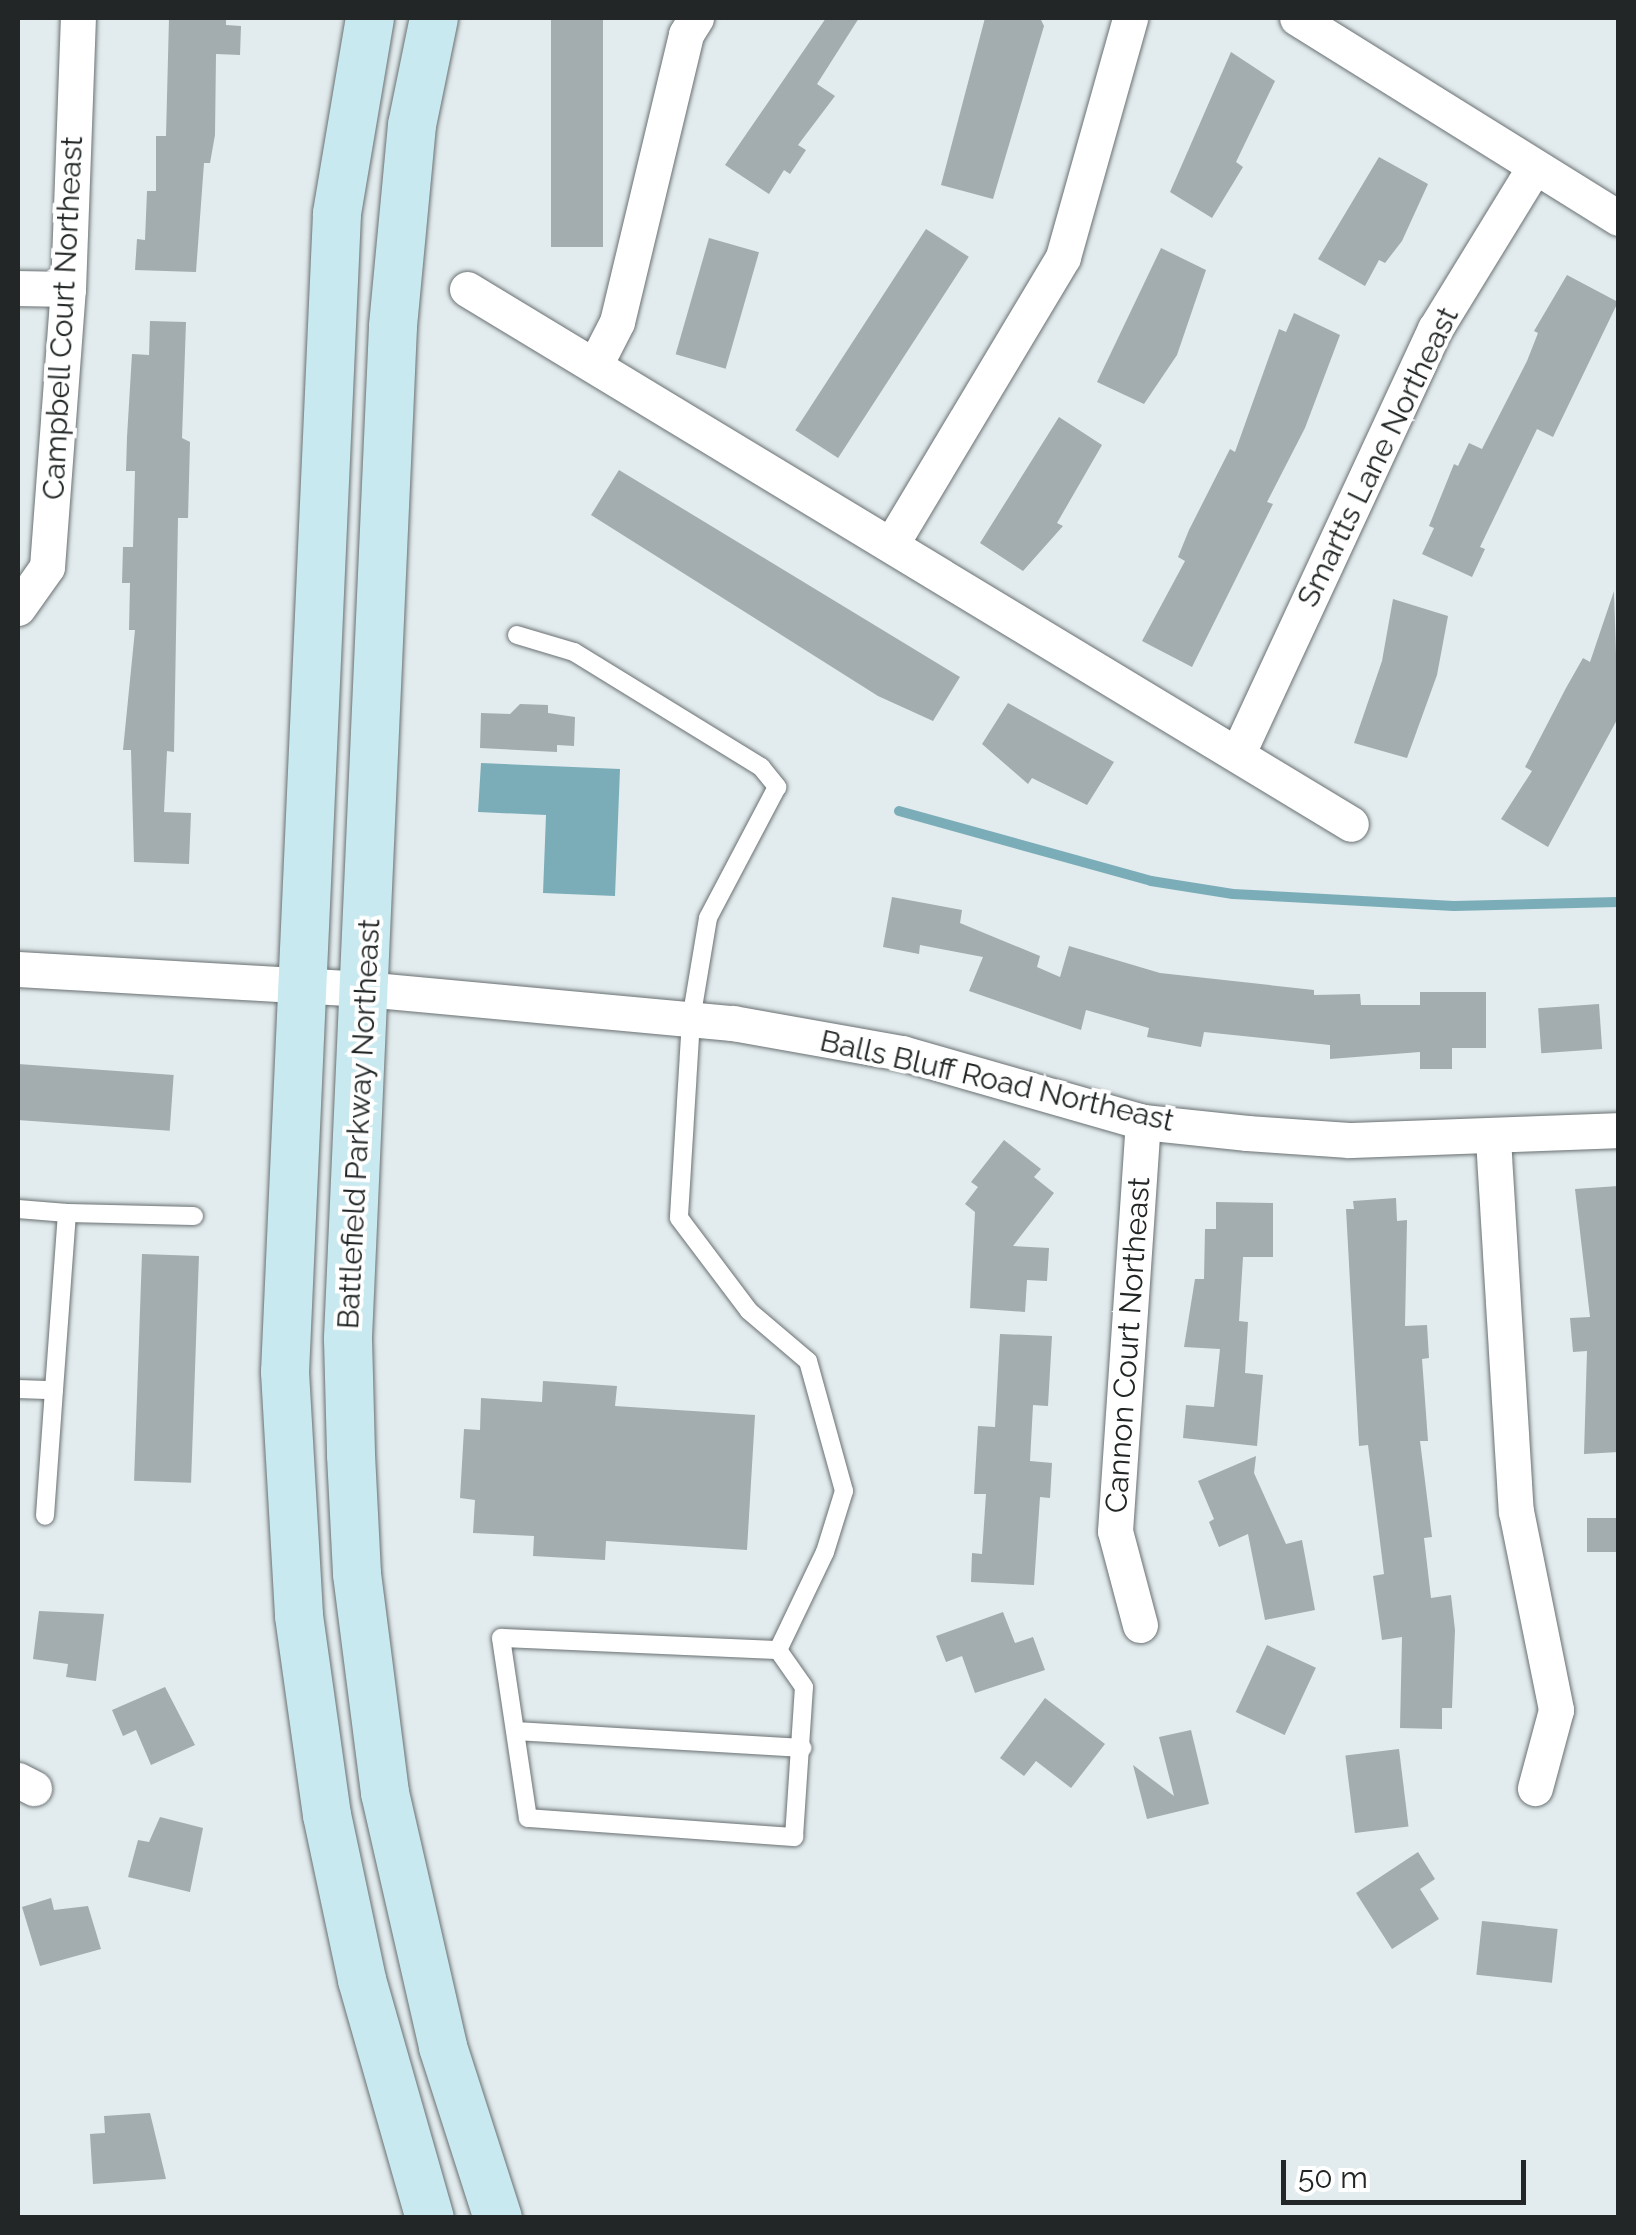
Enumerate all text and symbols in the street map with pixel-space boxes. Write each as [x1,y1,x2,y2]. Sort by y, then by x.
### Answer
street label: Campbell Court Northeast [35,135,91,501]
street label: Smartts Lane Northeast [1290,301,1466,613]
street label: Battlefield Parkway Northeast [330,918,388,1330]
street label: Balls Bluff Road Northeast [816,1023,1178,1139]
street label: Cannon Court Northeast [1098,1176,1158,1514]
scale bar [1286,2140,1531,2202]
text: 50 m [1298,2160,1368,2195]

